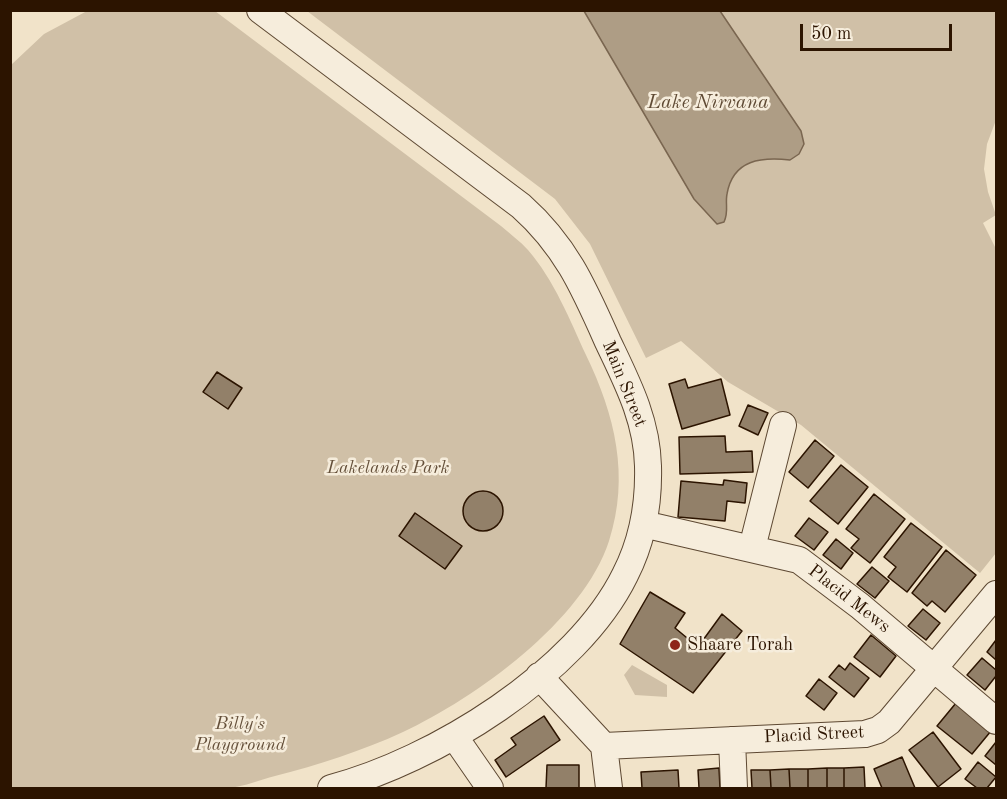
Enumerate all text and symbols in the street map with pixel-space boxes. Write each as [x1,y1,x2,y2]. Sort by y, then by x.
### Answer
scale bar [803,12,954,50]
text: 50 m [811,25,851,43]
water label: Lake Nirvana [647,91,769,115]
street label: Main Street [597,338,651,430]
park label: Lakelands Park [327,457,449,479]
street label: Placid Mews [804,560,894,638]
place label: Shaare Torah [687,634,793,656]
marker: Shaare Torah [668,638,682,652]
park label: Billy's Playground [195,713,285,756]
street label: Placid Street [763,722,865,748]

